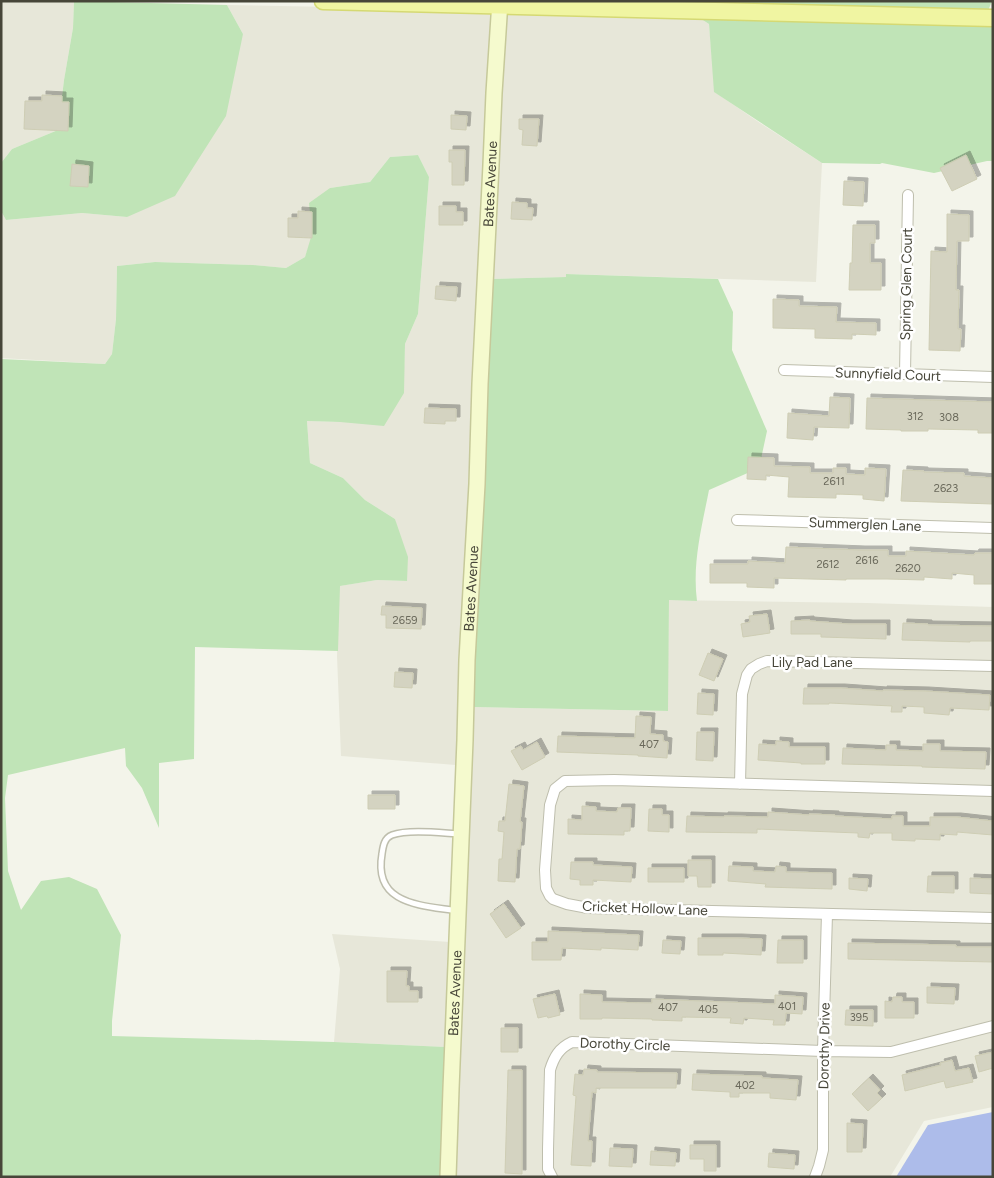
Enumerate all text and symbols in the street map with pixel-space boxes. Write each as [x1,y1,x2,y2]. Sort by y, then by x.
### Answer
street label: Bates Avenue [480,140,501,227]
street label: Spring Glen Court [897,227,916,341]
street label: Sunnyfield Court [835,364,941,385]
house number: 312 [907,410,923,423]
house number: 308 [939,411,959,424]
house number: 2611 [823,475,845,488]
house number: 2623 [934,482,958,495]
street label: Summerglen Lane [808,514,922,535]
street label: Bates Avenue [461,545,483,632]
house number: 2616 [855,554,879,567]
house number: 2612 [816,558,840,571]
house number: 2620 [895,562,921,575]
house number: 2659 [393,614,417,627]
street label: Lily Pad Lane [771,654,853,671]
house number: 407 [639,738,659,751]
street label: Cricket Hollow Lane [582,898,708,919]
street label: Bates Avenue [445,949,466,1036]
house number: 401 [778,1000,796,1013]
house number: 407 [658,1001,678,1014]
street label: Dorothy Drive [815,1002,834,1090]
house number: 405 [698,1003,718,1016]
house number: 395 [850,1011,868,1024]
street label: Dorothy Circle [579,1034,671,1055]
house number: 402 [735,1079,755,1092]

